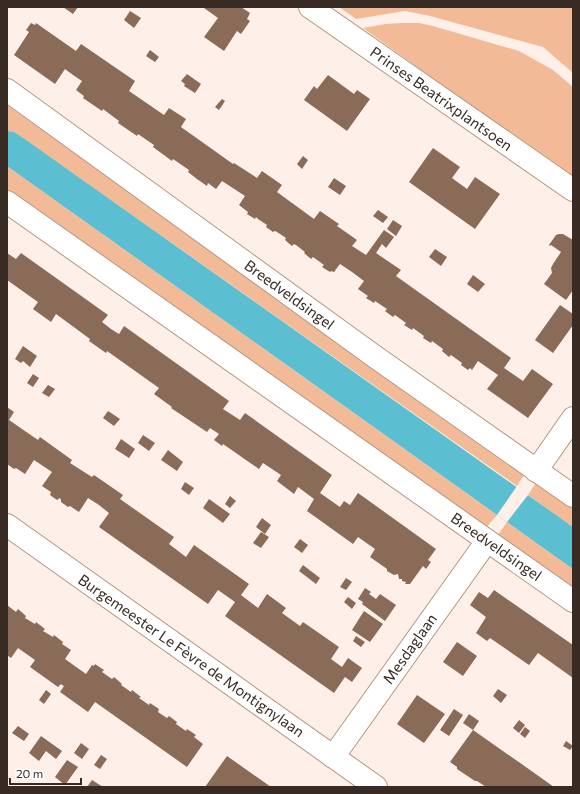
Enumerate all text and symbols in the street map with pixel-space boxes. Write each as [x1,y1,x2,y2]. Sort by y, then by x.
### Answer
street label: Prinses Beatrixplantsoen [367,42,516,154]
street label: Breedveldsingel [241,256,338,333]
street label: Breedveldsingel [448,508,545,584]
street label: Burgemeester Le Fèvre de Montignylaan [75,570,308,741]
street label: Mesdaglaan [378,610,440,687]
scale bar [10,760,81,786]
text: 20 m [16,766,43,780]

